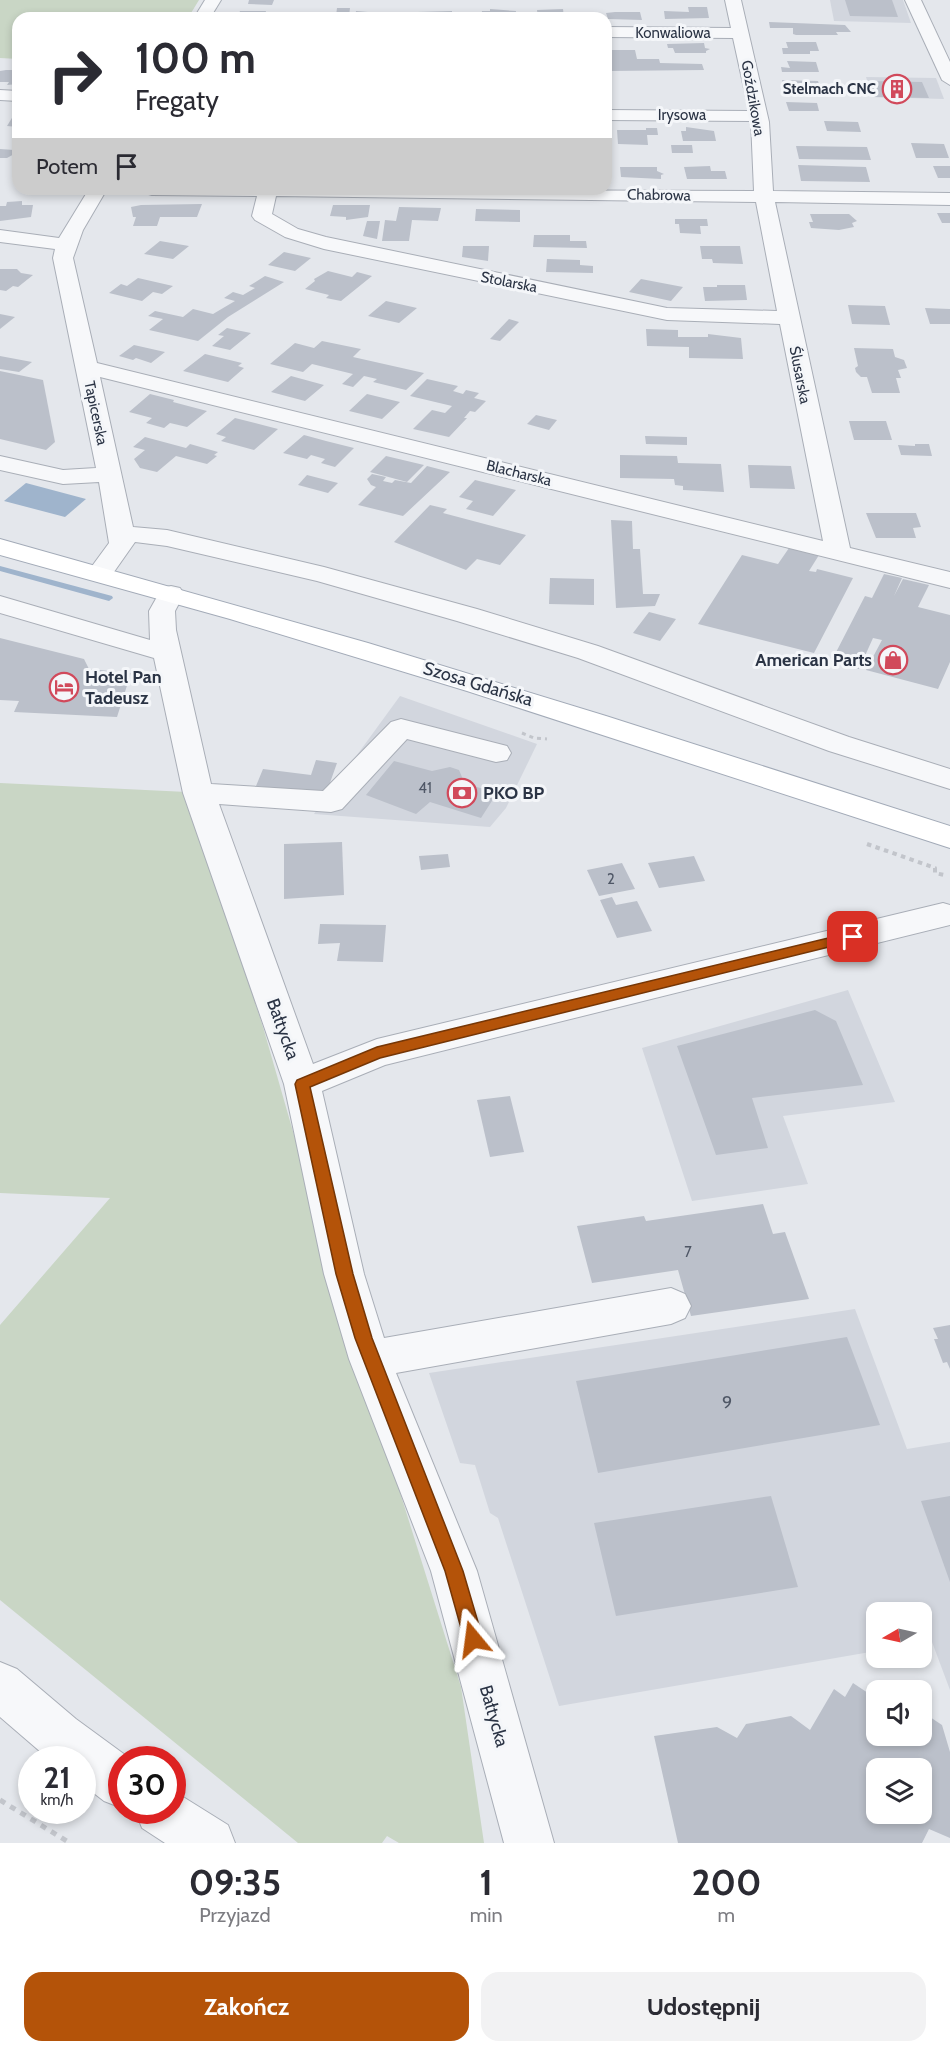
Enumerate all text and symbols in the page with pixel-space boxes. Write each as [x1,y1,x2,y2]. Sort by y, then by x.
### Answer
street label: Konwaliowa [635,24,712,42]
text: 100 m [135,32,256,84]
icon: right [36,36,114,114]
street label: Goździkowa [737,59,769,138]
building icon: Stelmach CNC [881,73,913,105]
place label: Stelmach CNC [783,80,876,98]
text: Fregaty [135,84,219,117]
street label: Irysowa [658,106,707,124]
icon: arrive [110,150,143,183]
text: Potem [36,153,98,180]
street label: Chabrowa [627,185,692,205]
street label: Stolarska [479,268,540,296]
street label: Ślusarska [786,344,816,406]
street label: Tapicerska [80,379,112,447]
street label: Blacharska [485,456,554,490]
shop icon: American Parts [877,644,909,676]
place label: American Parts [755,649,872,671]
street label: Szosa Gdańska [421,657,536,711]
place label: Hotel Pan Tadeusz [85,666,162,709]
hotel icon: Hotel Pan Tadeusz [48,671,80,703]
bank icon: PKO BP [446,777,478,809]
house number: 41 [418,779,432,797]
place label: PKO BP [483,782,545,804]
house number: 2 [607,870,615,888]
pin [827,911,878,962]
icon: arrive [836,920,869,953]
street label: Bałtycka [262,995,304,1063]
house number: 7 [684,1243,692,1261]
house number: 9 [722,1392,732,1414]
north arrow [866,1602,932,1668]
map controls [866,1602,932,1824]
position arrow [441,1607,505,1671]
button: sound [866,1680,932,1746]
street label: Bałtycka [475,1682,513,1750]
speed limit sign: 30 [108,1746,186,1824]
button: layers [866,1758,932,1824]
text: 21 [44,1759,70,1796]
text: km/h [41,1791,73,1809]
text: 09:35 [189,1860,281,1904]
text: 1 [480,1860,493,1904]
text: 200 [691,1860,761,1904]
text: Przyjazd [199,1903,271,1927]
text: min [470,1903,503,1927]
text: m [718,1903,735,1927]
button: Zakończ [24,1972,469,2041]
button: Udostępnij [481,1972,926,2041]

